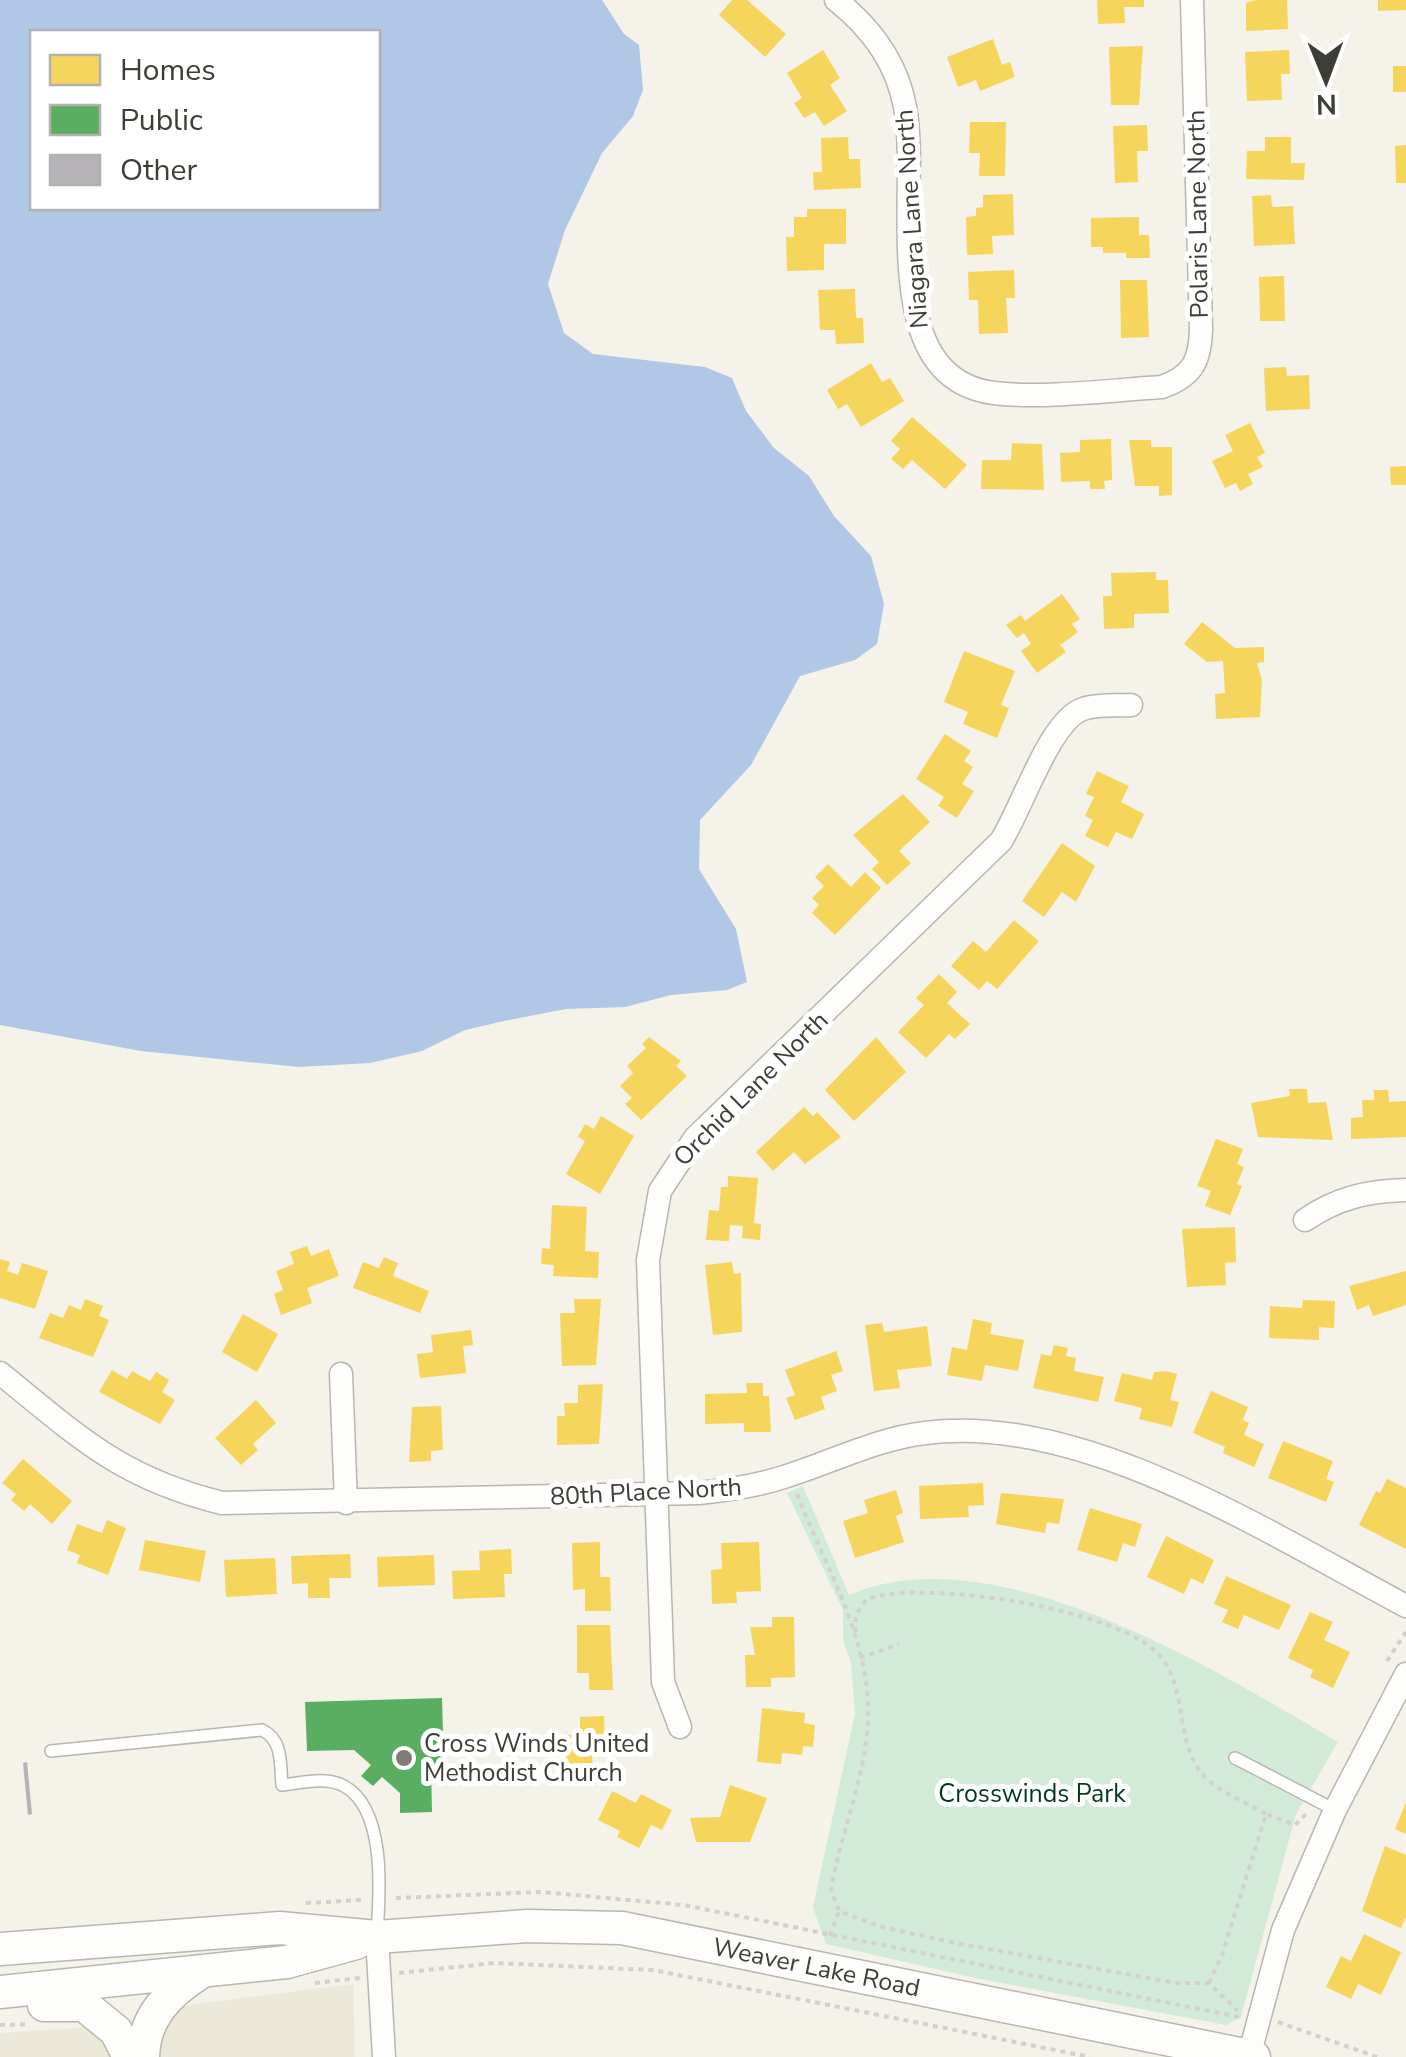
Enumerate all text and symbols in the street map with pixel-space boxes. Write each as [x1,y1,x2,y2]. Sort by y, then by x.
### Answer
legend [30,30,380,210]
north arrow [1276,30,1376,130]
text: Homes [120,50,216,91]
text: N [1316,85,1337,123]
text: Public [120,100,203,141]
street label: Niagara Lane North [887,108,937,330]
street label: Polaris Lane North [1179,109,1217,319]
text: Other [120,150,198,191]
street label: Orchid Lane North [666,1004,836,1174]
street label: 80th Place North [549,1470,743,1514]
place label: Cross Winds United Methodist Church [424,1727,649,1790]
marker: Cross Winds United Methodist Church [393,1747,415,1769]
park label: Crosswinds Park [938,1777,1126,1811]
street label: Weaver Lake Road [710,1930,923,2005]

